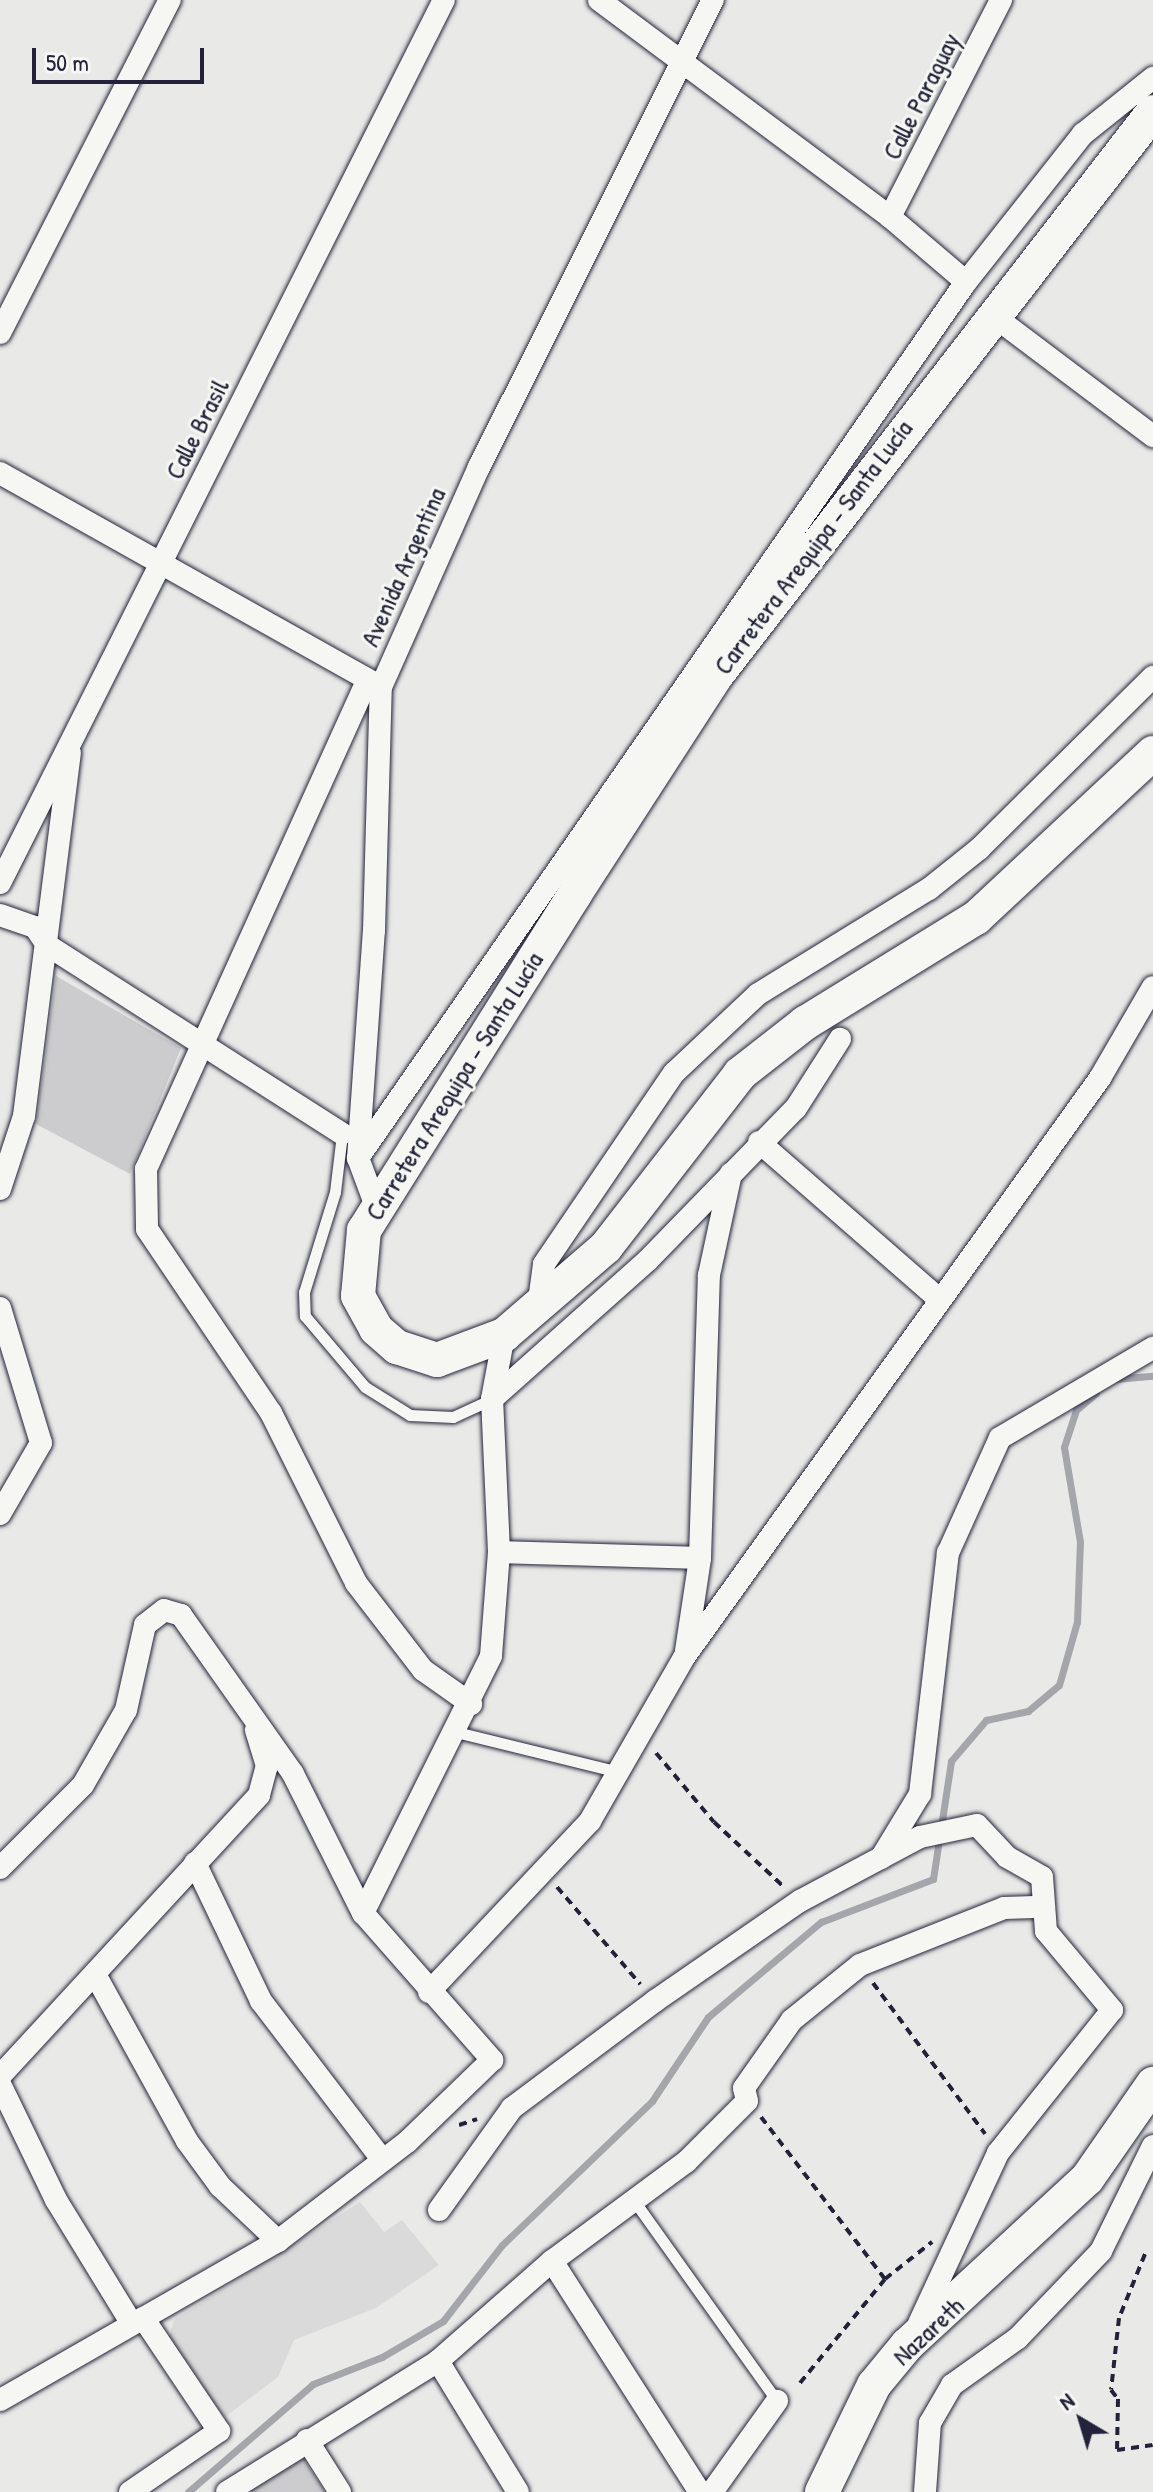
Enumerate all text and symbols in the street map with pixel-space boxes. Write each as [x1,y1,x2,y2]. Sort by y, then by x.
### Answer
street label: Calle Paraguay [876,27,966,165]
scale bar [36,32,208,82]
text: 50 m [46,46,89,78]
street label: Calle Brasil [159,374,235,484]
street label: Carretera Arequipa - Santa Lucía [707,414,919,680]
street label: Avenida Argentina [354,483,452,651]
street label: Carretera Arequipa - Santa Lucía [358,946,550,1226]
street label: Nazareth [886,2290,970,2372]
north arrow [1041,2380,1121,2460]
text: N [1052,2386,1080,2417]

